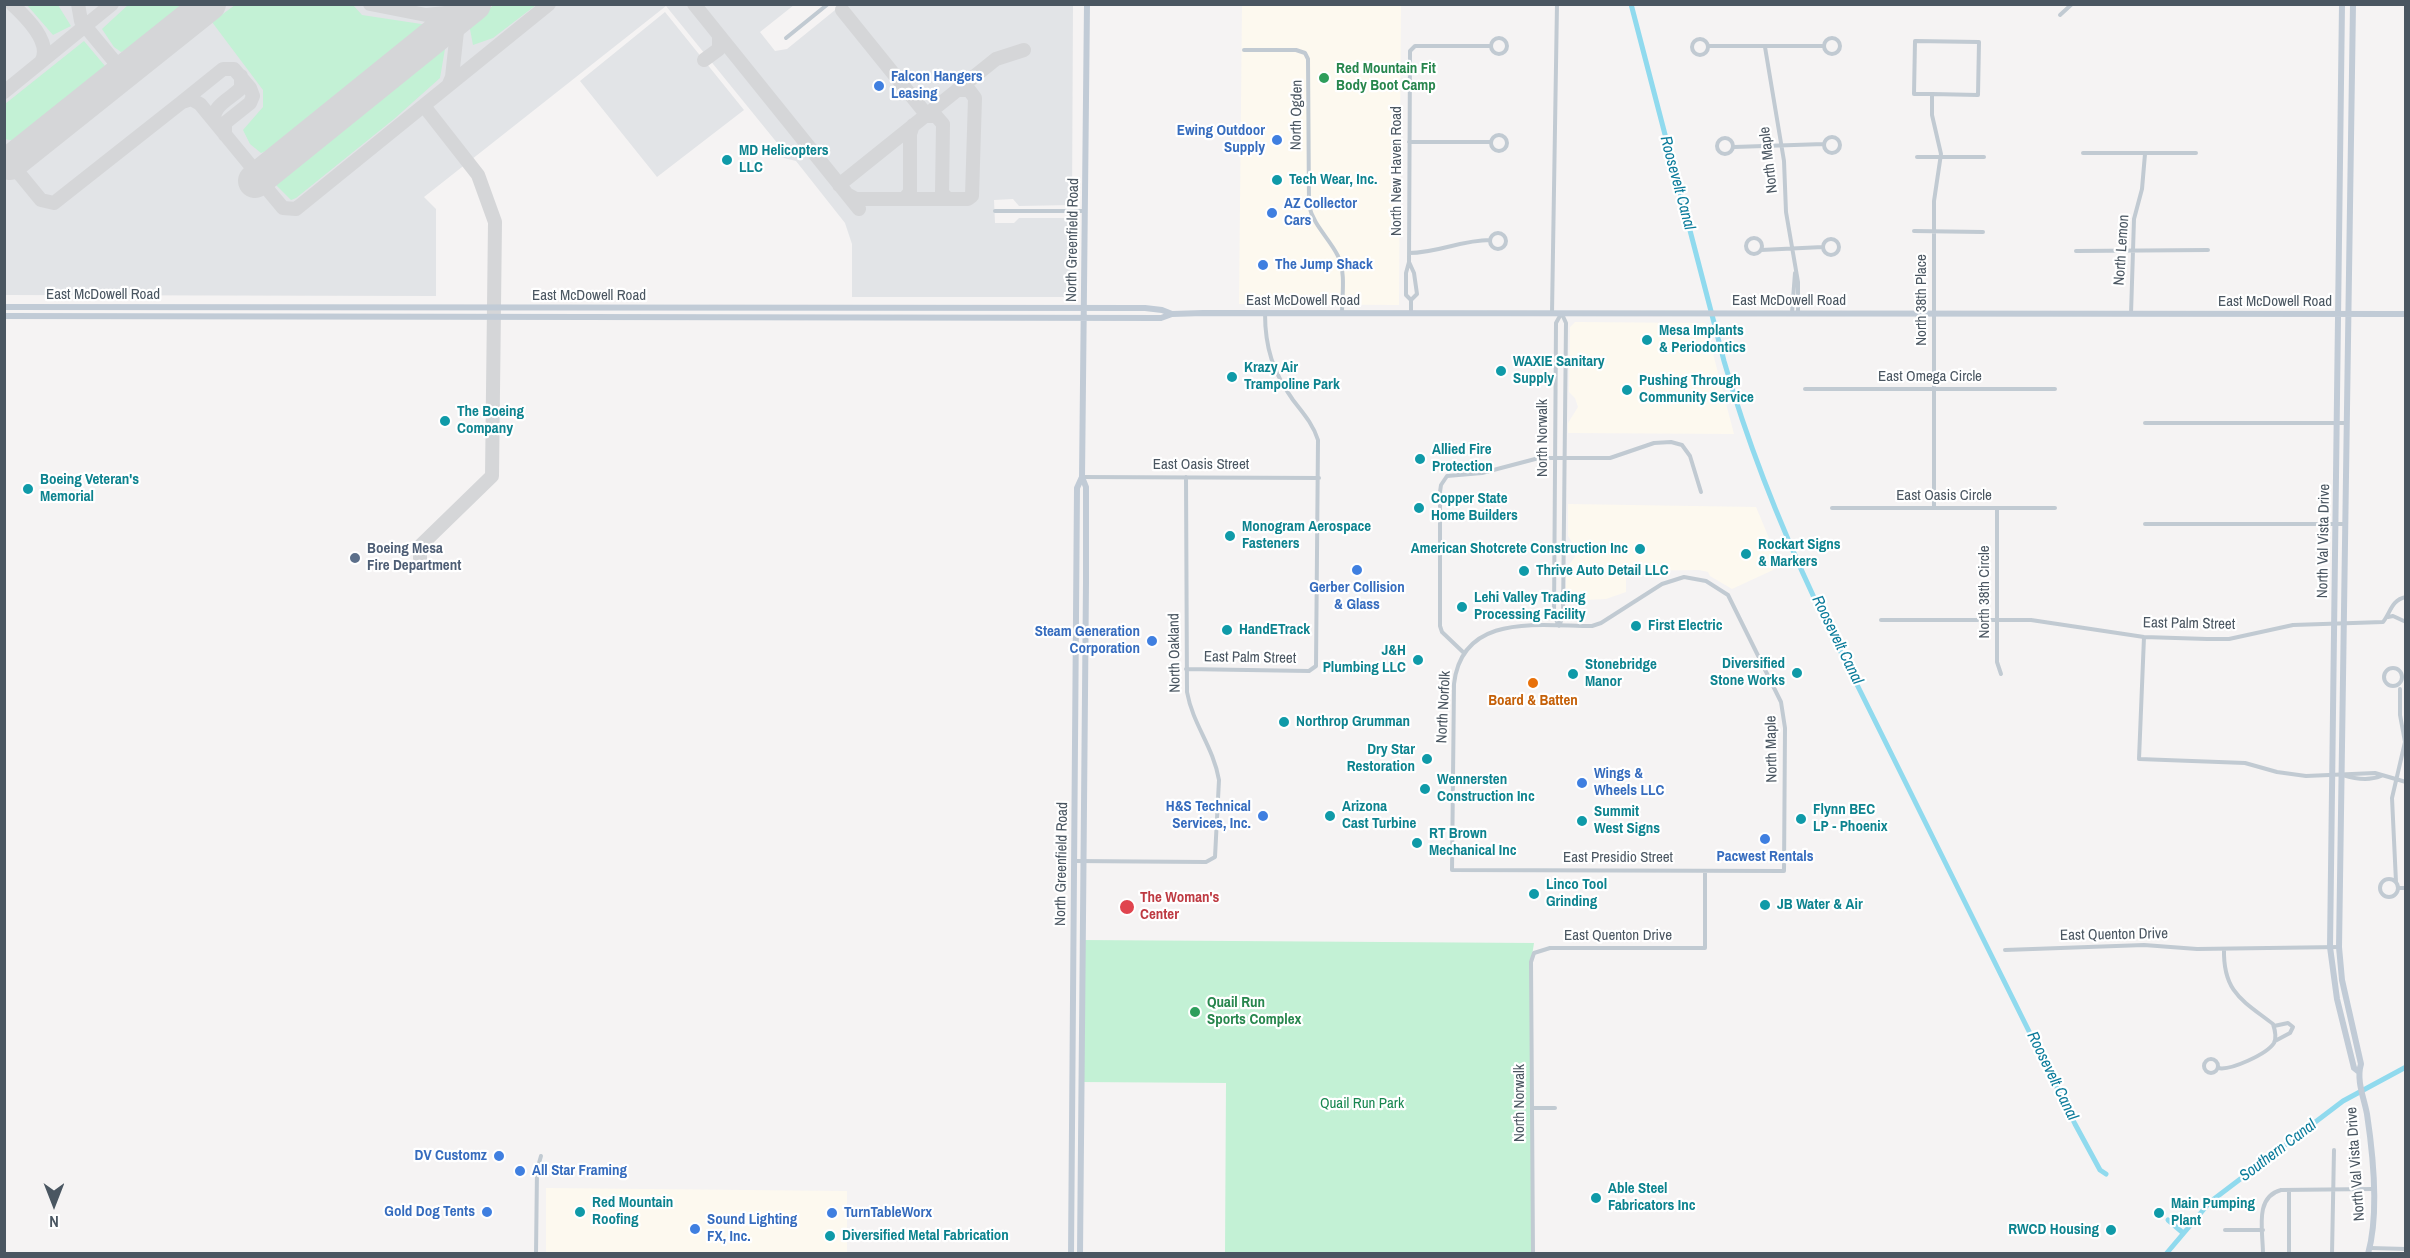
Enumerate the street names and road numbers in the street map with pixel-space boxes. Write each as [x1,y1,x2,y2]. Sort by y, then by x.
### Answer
street label: North Ogden [1287,80,1307,150]
street label: North New Haven Road [1388,106,1406,236]
street label: North Maple [1756,126,1782,194]
street label: North Greenfield Road [1063,178,1083,302]
street label: North Lemon [2111,214,2133,286]
street label: North 38th Place [1913,254,1931,346]
street label: East McDowell Road [46,286,160,304]
street label: East McDowell Road [532,287,646,305]
street label: East McDowell Road [1246,292,1360,310]
street label: East McDowell Road [1732,292,1846,310]
street label: East McDowell Road [2218,293,2332,311]
street label: East Omega Circle [1878,368,1982,386]
street label: North Norwalk [1534,399,1552,477]
street label: East Oasis Street [1153,456,1249,474]
street label: North Val Vista Drive [2314,484,2334,598]
street label: East Oasis Circle [1896,487,1992,505]
street label: North 38th Circle [1976,546,1994,638]
street label: North Oakland [1165,613,1185,693]
street label: East Palm Street [2143,614,2235,634]
street label: East Palm Street [1204,648,1296,668]
street label: North Norfolk [1433,670,1455,744]
street label: North Maple [1762,715,1782,783]
street label: North Greenfield Road [1052,802,1072,926]
street label: East Presidio Street [1563,849,1673,867]
street label: East Quenton Drive [2060,925,2168,945]
street label: East Quenton Drive [1564,927,1672,945]
street label: North Norwalk [1511,1064,1529,1142]
street label: North Val Vista Drive [2343,1106,2369,1222]

